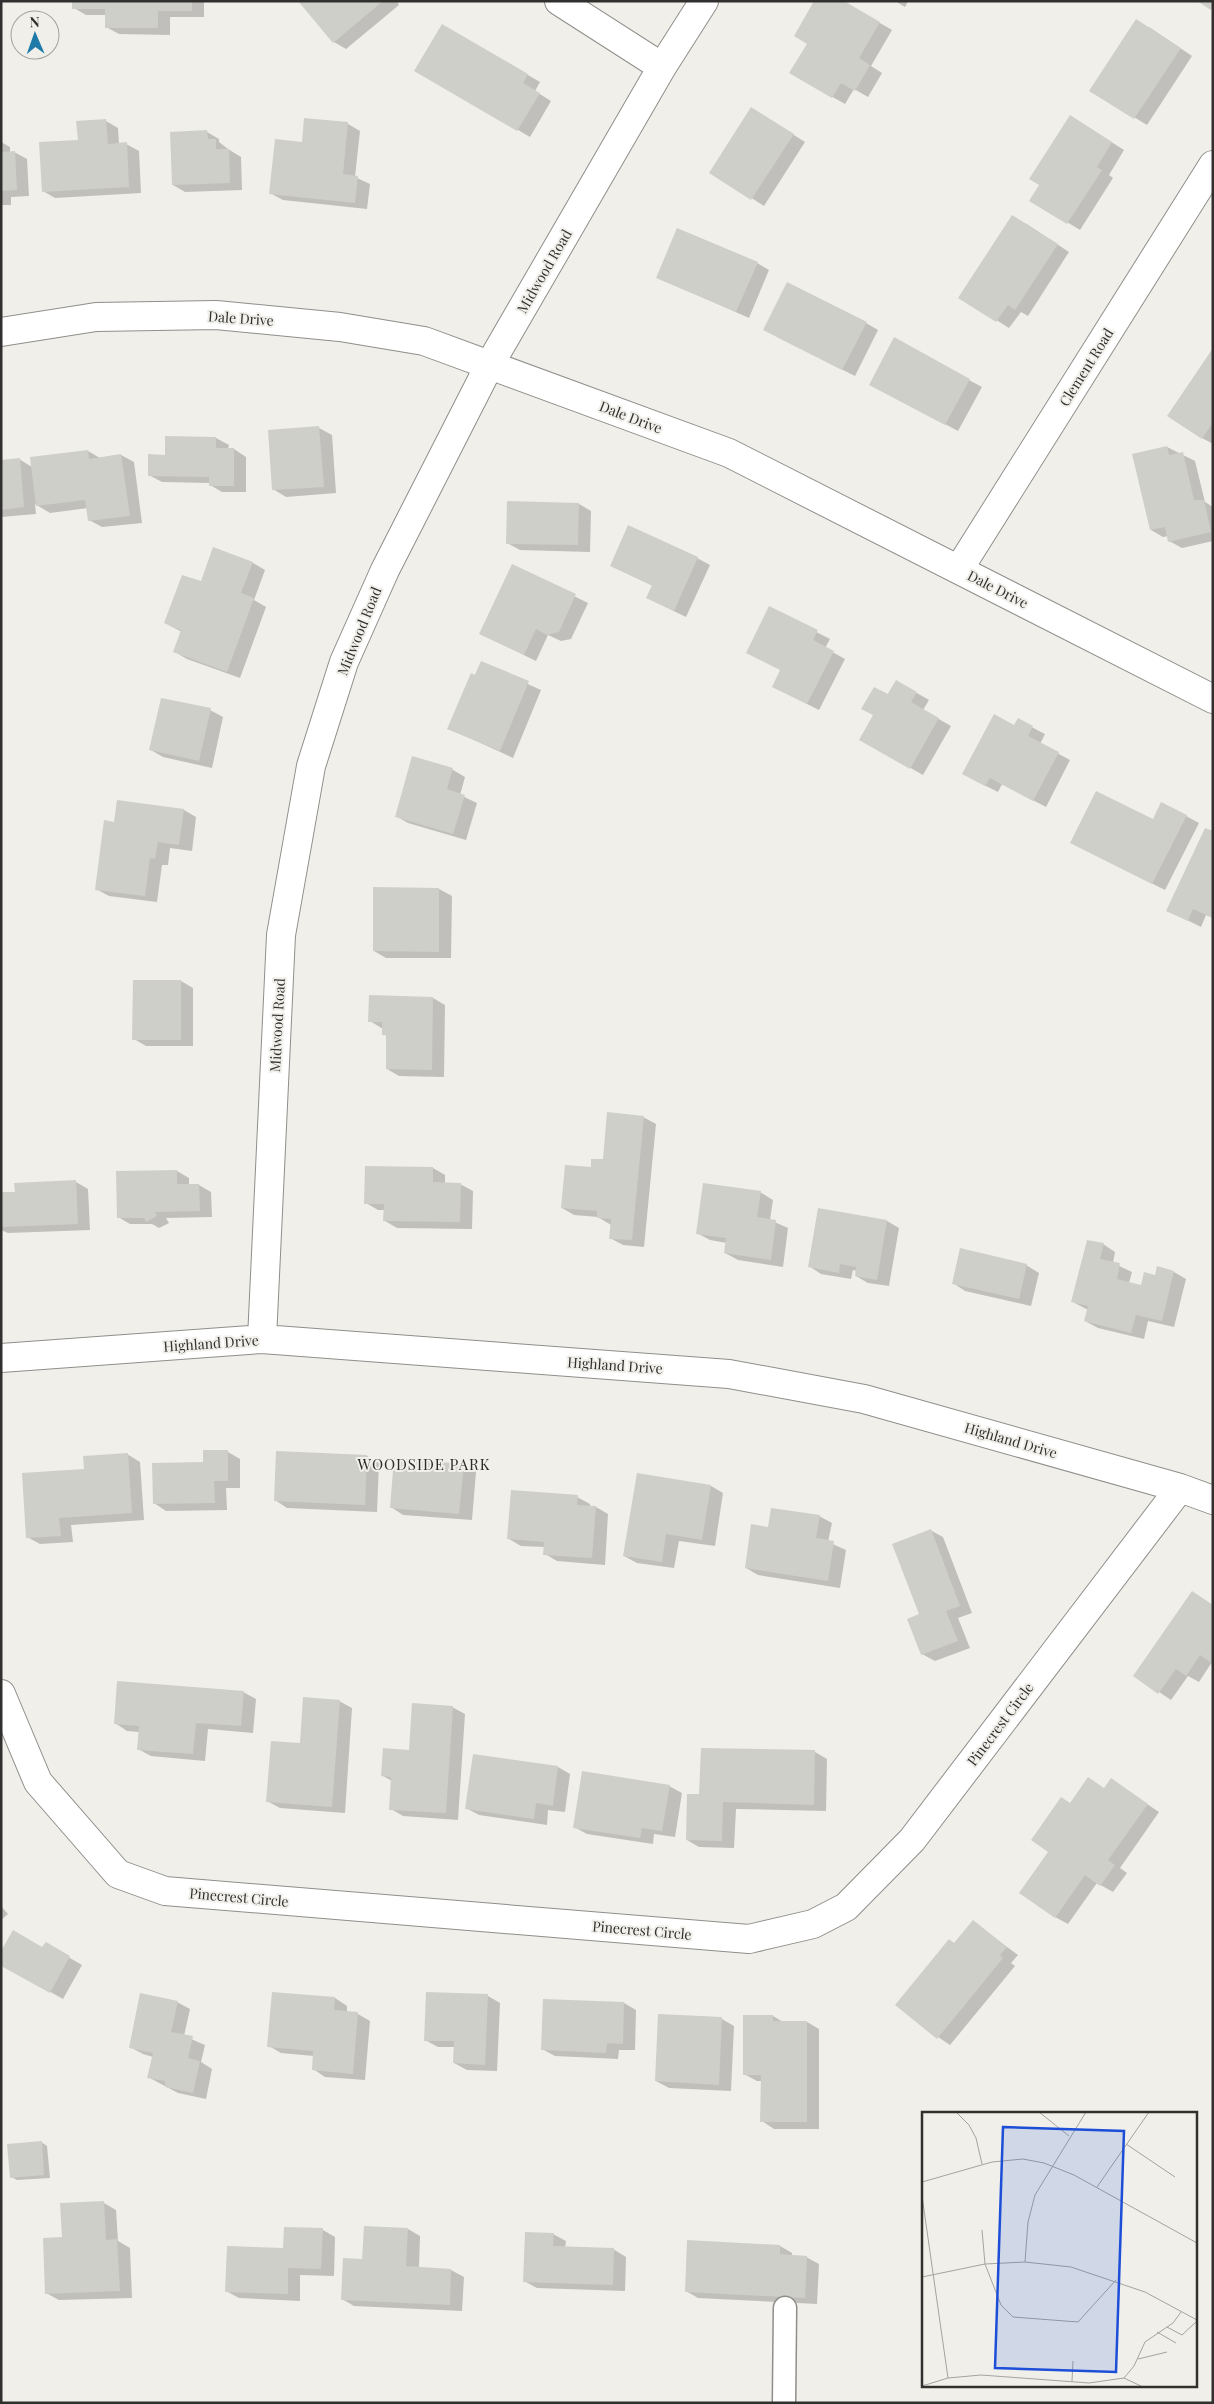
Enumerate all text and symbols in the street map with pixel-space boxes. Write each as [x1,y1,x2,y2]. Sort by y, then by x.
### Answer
north arrow [10,10,60,60]
text: N [29,12,40,31]
street label: Midwood Road [512,226,576,316]
street label: Dale Drive [208,306,274,330]
street label: Clement Road [1054,324,1118,410]
street label: Dale Drive [597,396,665,438]
street label: Dale Drive [964,566,1032,612]
street label: Midwood Road [333,584,385,678]
street label: Midwood Road [265,978,289,1072]
street label: Highland Drive [163,1330,259,1356]
street label: Highland Drive [567,1352,663,1378]
street label: Highland Drive [962,1418,1060,1462]
district label: WOODSIDE PARK [357,1454,490,1474]
street label: Pinecrest Circle [962,1679,1038,1769]
street label: Pinecrest Circle [189,1883,289,1911]
street label: Pinecrest Circle [592,1916,692,1944]
inset map [922,2112,1196,2386]

